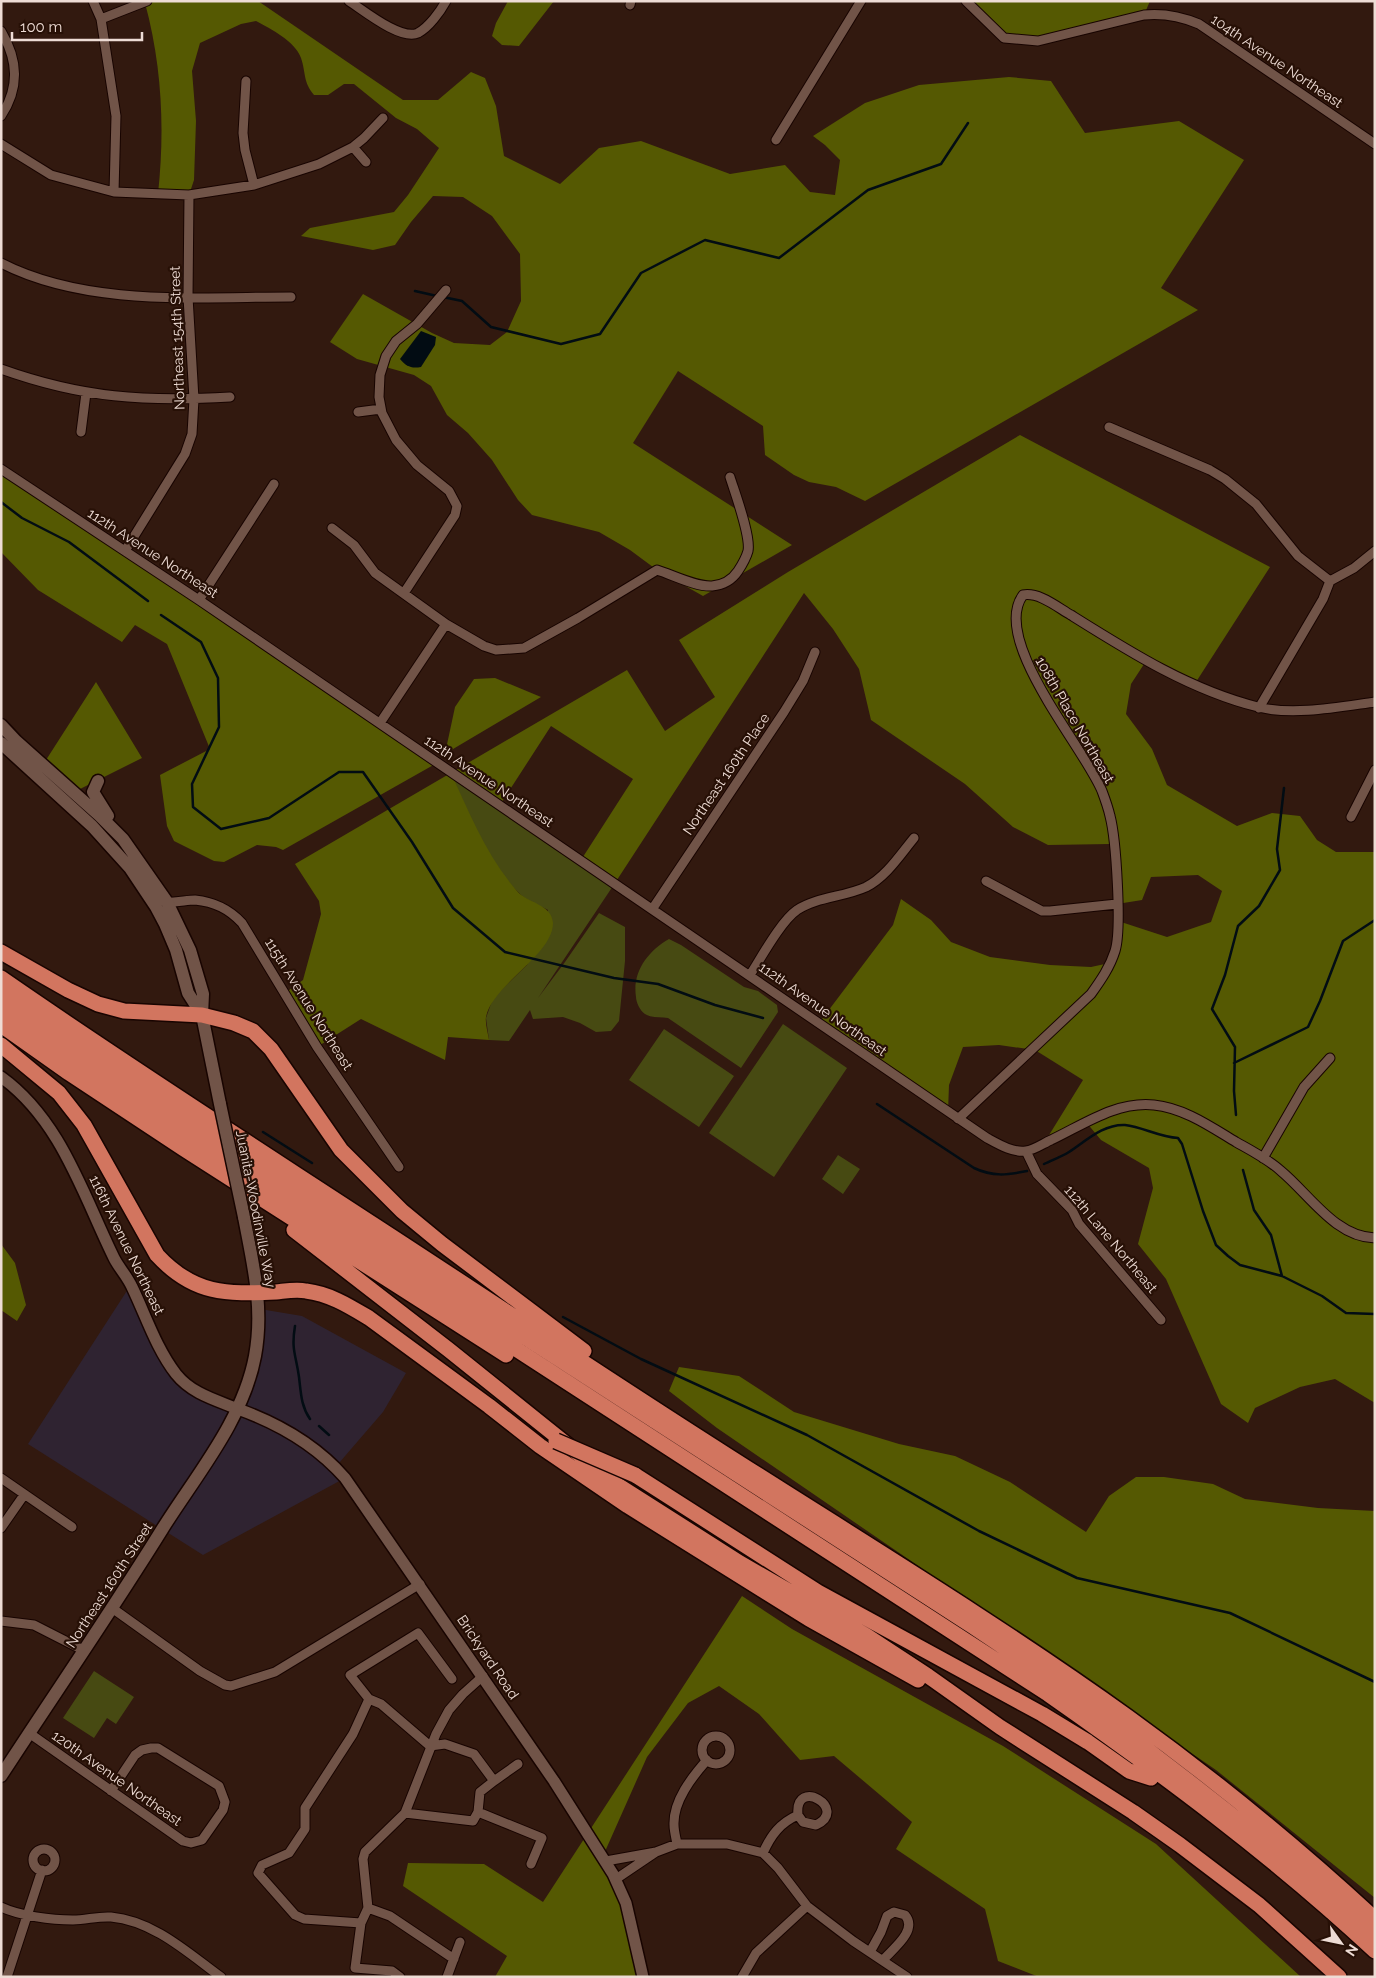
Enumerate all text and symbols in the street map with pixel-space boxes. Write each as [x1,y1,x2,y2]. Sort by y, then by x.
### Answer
scale bar [12,10,142,42]
street label: 104th Avenue Northeast [1208,11,1346,111]
text: 100 m [20,18,62,36]
street label: Northeast 154th Street [166,265,188,410]
street label: 112th Avenue Northeast [85,505,221,601]
street label: 108th Place Northeast [1032,654,1118,786]
street label: Northeast 160th Place [679,710,773,838]
street label: 112th Avenue Northeast [421,732,557,830]
street label: 115th Avenue Northeast [262,935,356,1073]
street label: 112th Avenue Northeast [756,959,890,1059]
street label: Juanita-Woodinville Way [233,1129,279,1289]
street label: 116th Avenue Northeast [86,1173,168,1318]
street label: 112th Lane Northeast [1061,1182,1161,1296]
street label: Northeast 160th Street [63,1519,156,1651]
street label: Brickyard Road [454,1612,522,1702]
street label: 120th Avenue Northeast [49,1727,185,1829]
north arrow [1316,1918,1366,1968]
text: N [1342,1941,1362,1959]

